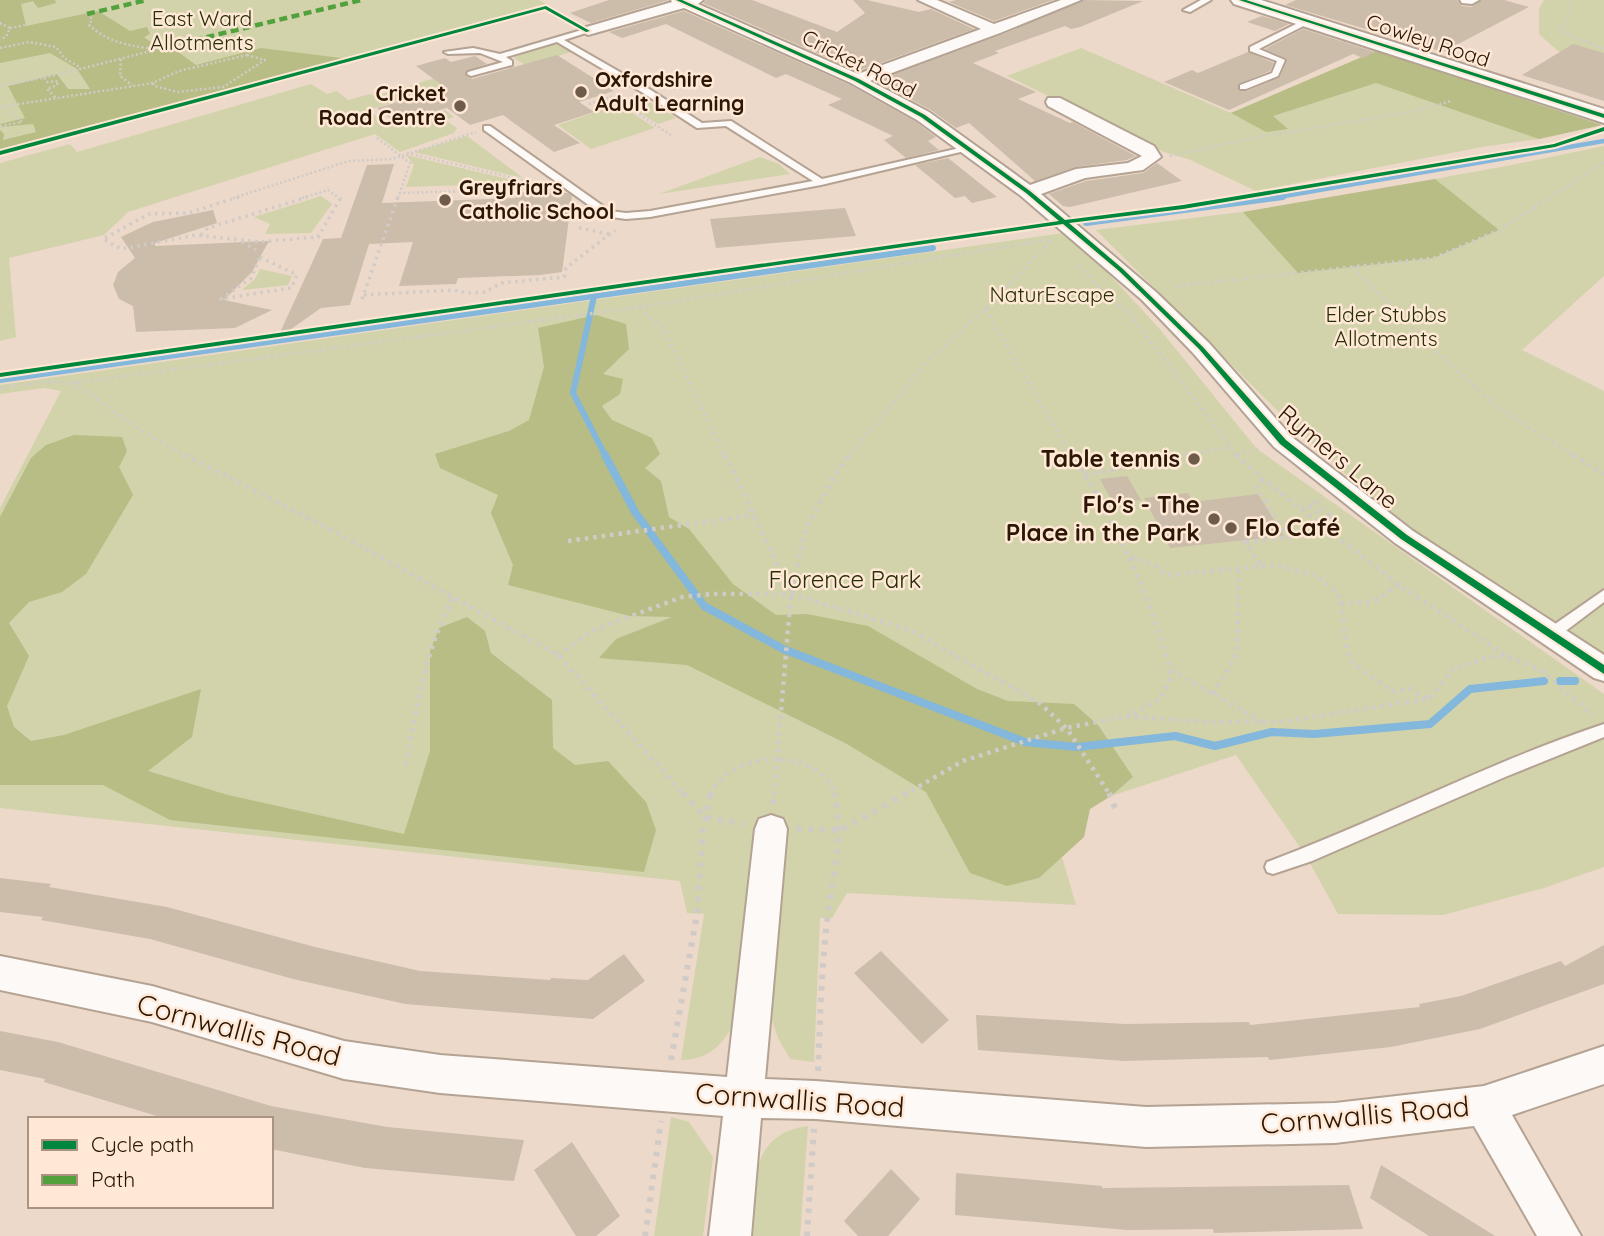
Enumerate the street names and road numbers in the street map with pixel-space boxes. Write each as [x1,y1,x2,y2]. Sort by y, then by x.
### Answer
street label: Cowley Road [1363,8,1493,72]
street label: Cricket Road [798,23,921,103]
street label: Rymers Lane [1273,398,1405,515]
street label: Cornwallis Road [133,986,345,1074]
street label: Cornwallis Road [694,1075,906,1124]
street label: Cornwallis Road [1259,1088,1471,1141]

